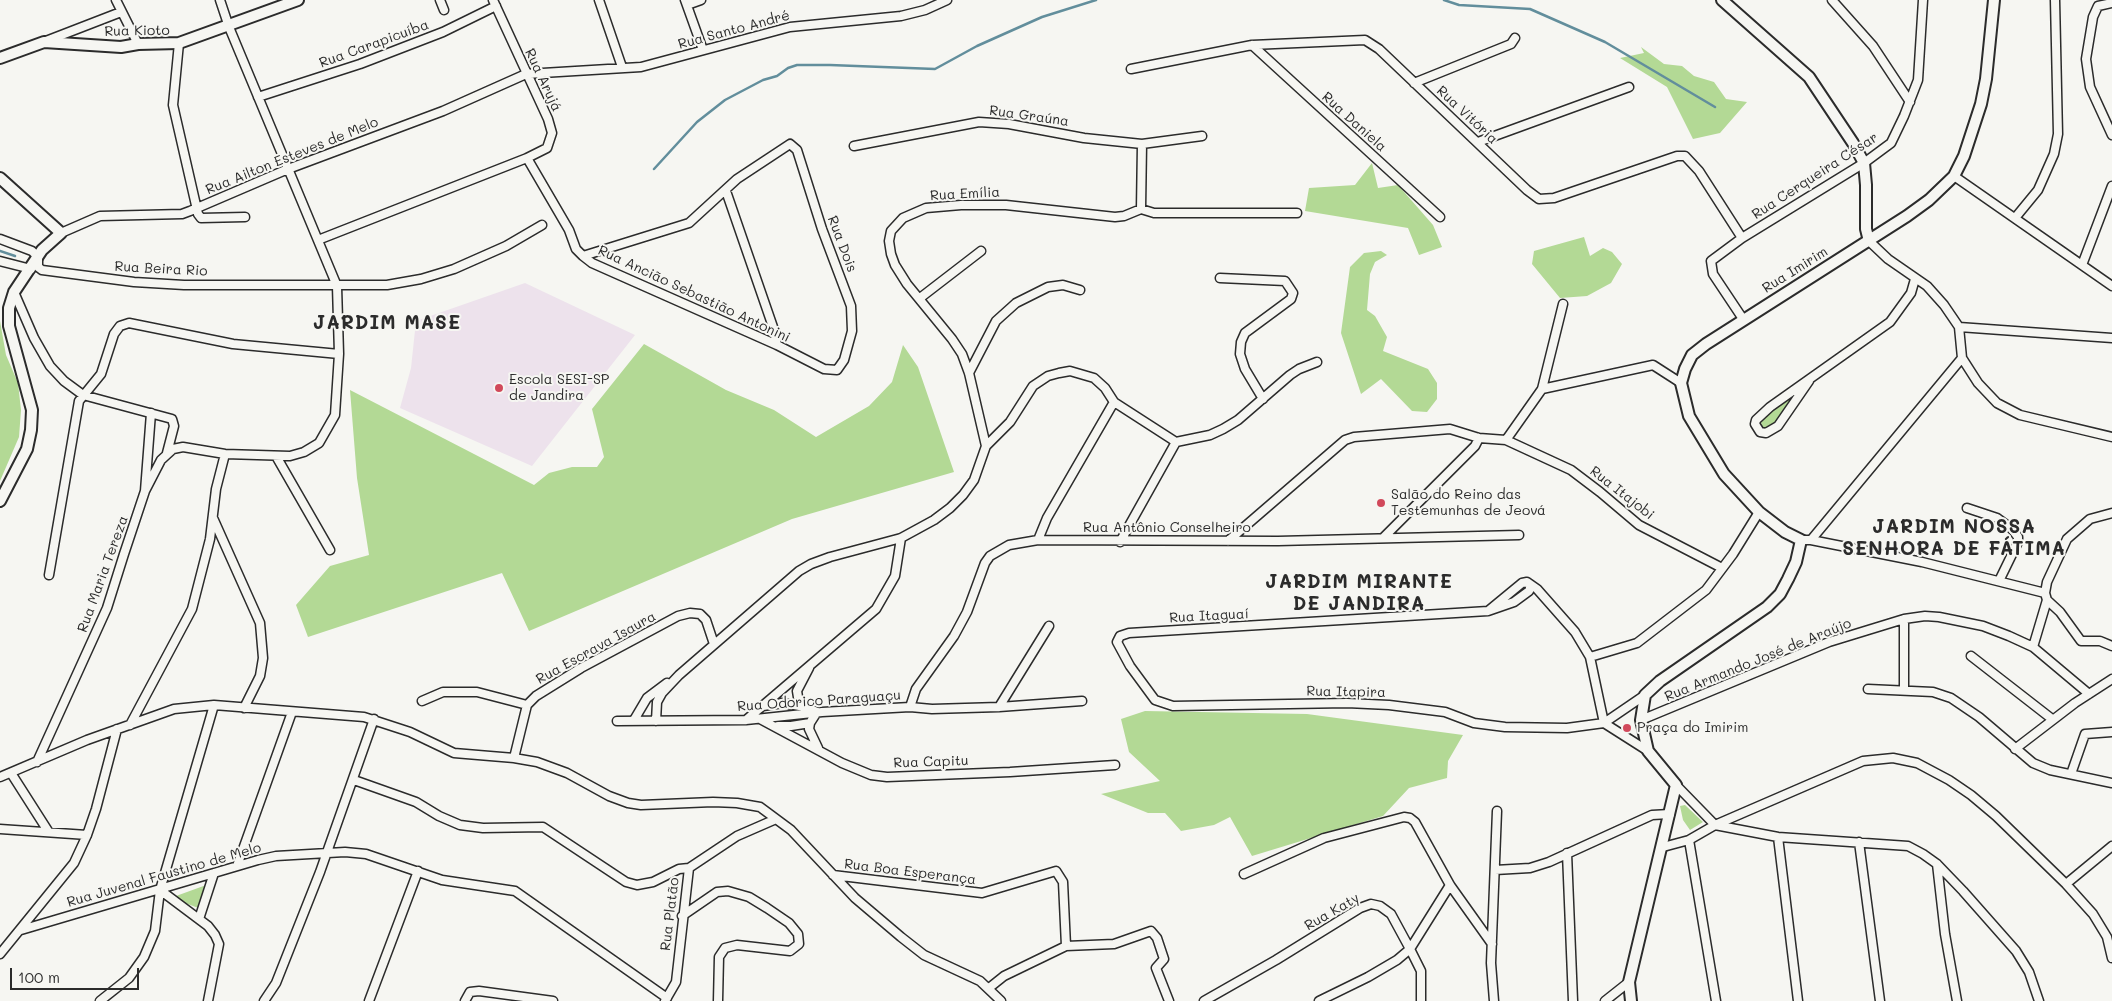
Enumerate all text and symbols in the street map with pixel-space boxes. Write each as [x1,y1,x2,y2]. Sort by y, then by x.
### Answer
street label: Rua Santo André [676,7,792,53]
street label: Rua Carapicuíba [317,16,431,72]
street label: Rua Kioto [104,22,170,40]
street label: Rua Arujá [521,46,565,114]
street label: Rua Vitória [1433,82,1501,148]
street label: Rua Daniela [1318,89,1390,155]
street label: Rua Graúna [988,102,1070,130]
street label: Rua Ailton Esteves de Melo [203,114,381,198]
street label: Rua Cerqueira César [1749,129,1881,223]
street label: Rua Emília [930,184,1000,204]
street label: Rua Dois [824,214,860,274]
street label: Rua Ancião Sebastião Antonini [595,242,793,346]
street label: Rua Imirim [1759,243,1831,297]
street label: Rua Beira Rio [114,258,208,280]
district label: JARDIM MASE [312,312,462,334]
place label: Escola SESI-SP de Jandira [509,372,609,404]
marker: Escola SESI-SP de Jandira [493,382,505,394]
street label: Rua Itajobi [1586,463,1658,523]
place label: Salão do Reino das Testemunhas de Jeová [1391,487,1546,520]
marker: Salão do Reino das Testemunhas de Jeová [1375,497,1387,509]
street label: Rua Maria Tereza [74,513,132,635]
district label: JARDIM NOSSA SENHORA DE FÁTIMA [1840,516,2068,560]
street label: Rua Antônio Conselheiro [1083,520,1251,536]
district label: JARDIM MIRANTE DE JANDIRA [1263,571,1455,615]
street label: Rua Itaguaí [1169,606,1249,626]
street label: Rua Escrava Isaura [533,608,659,688]
street label: Rua Armando José de Araújo [1662,615,1854,705]
street label: Rua Itapira [1306,683,1386,701]
street label: Rua Odorico Paraguaçu [737,687,901,715]
place label: Praça do Imirim [1637,720,1748,736]
marker: Praça do Imirim [1621,722,1633,734]
street label: Rua Capitu [893,752,969,772]
street label: Rua Juvenal Faustino de Melo [65,839,263,911]
street label: Rua Boa Esperança [843,856,977,888]
street label: Rua Platão [657,876,683,952]
street label: Rua Katy [1302,890,1362,934]
scale bar [12,958,141,990]
text: 100 m [18,967,60,987]

